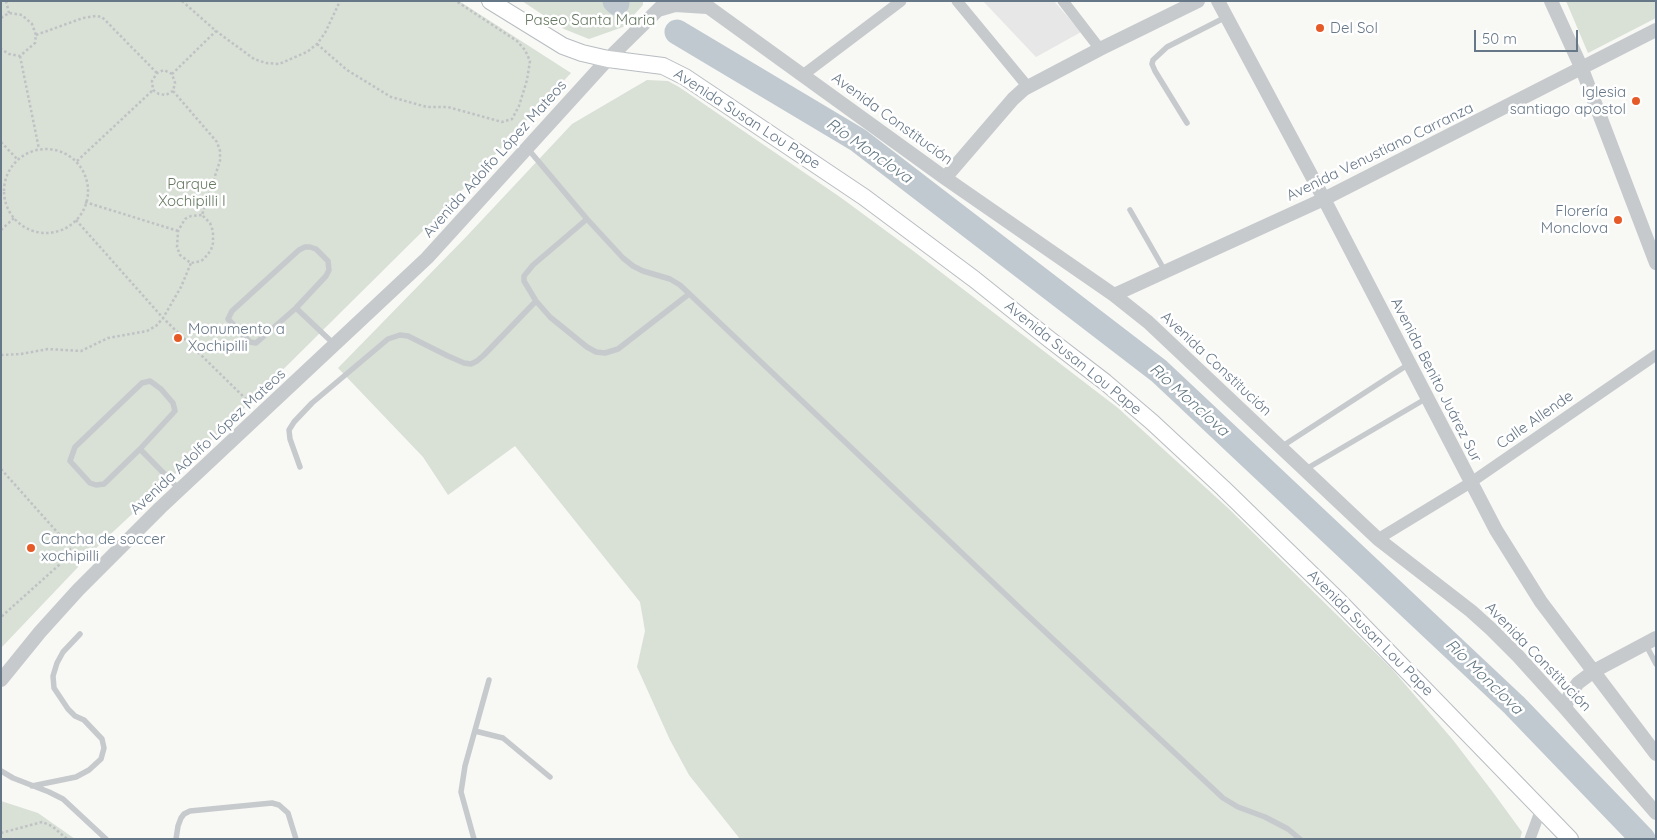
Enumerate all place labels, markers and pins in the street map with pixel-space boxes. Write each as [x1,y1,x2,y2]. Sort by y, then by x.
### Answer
place label: Del Sol [1330,19,1378,37]
marker: Del Sol [1314,22,1326,34]
place label: Iglesia santiago apostol [1510,83,1626,118]
marker: Iglesia santiago apostol [1630,95,1642,107]
place label: Florería Monclova [1541,202,1608,237]
marker: Florería Monclova [1612,214,1624,226]
place label: Monumento a Xochipilli [188,320,285,355]
marker: Monumento a Xochipilli [172,332,184,344]
place label: Cancha de soccer xochipilli [41,530,166,565]
marker: Cancha de soccer xochipilli [25,542,37,554]

